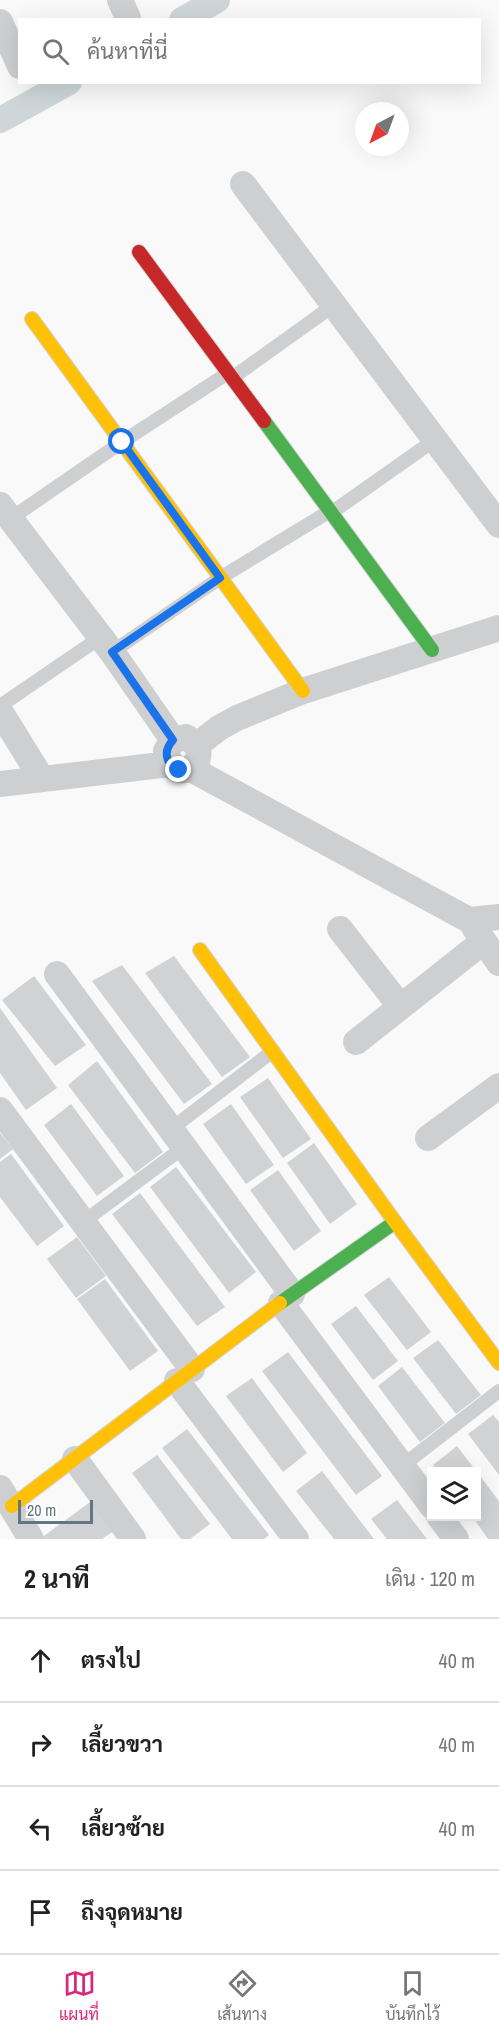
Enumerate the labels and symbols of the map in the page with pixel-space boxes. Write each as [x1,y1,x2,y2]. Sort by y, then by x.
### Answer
north arrow [355,102,409,156]
route start [108,428,134,454]
route end [165,756,191,782]
scale bar [18,1497,93,1524]

